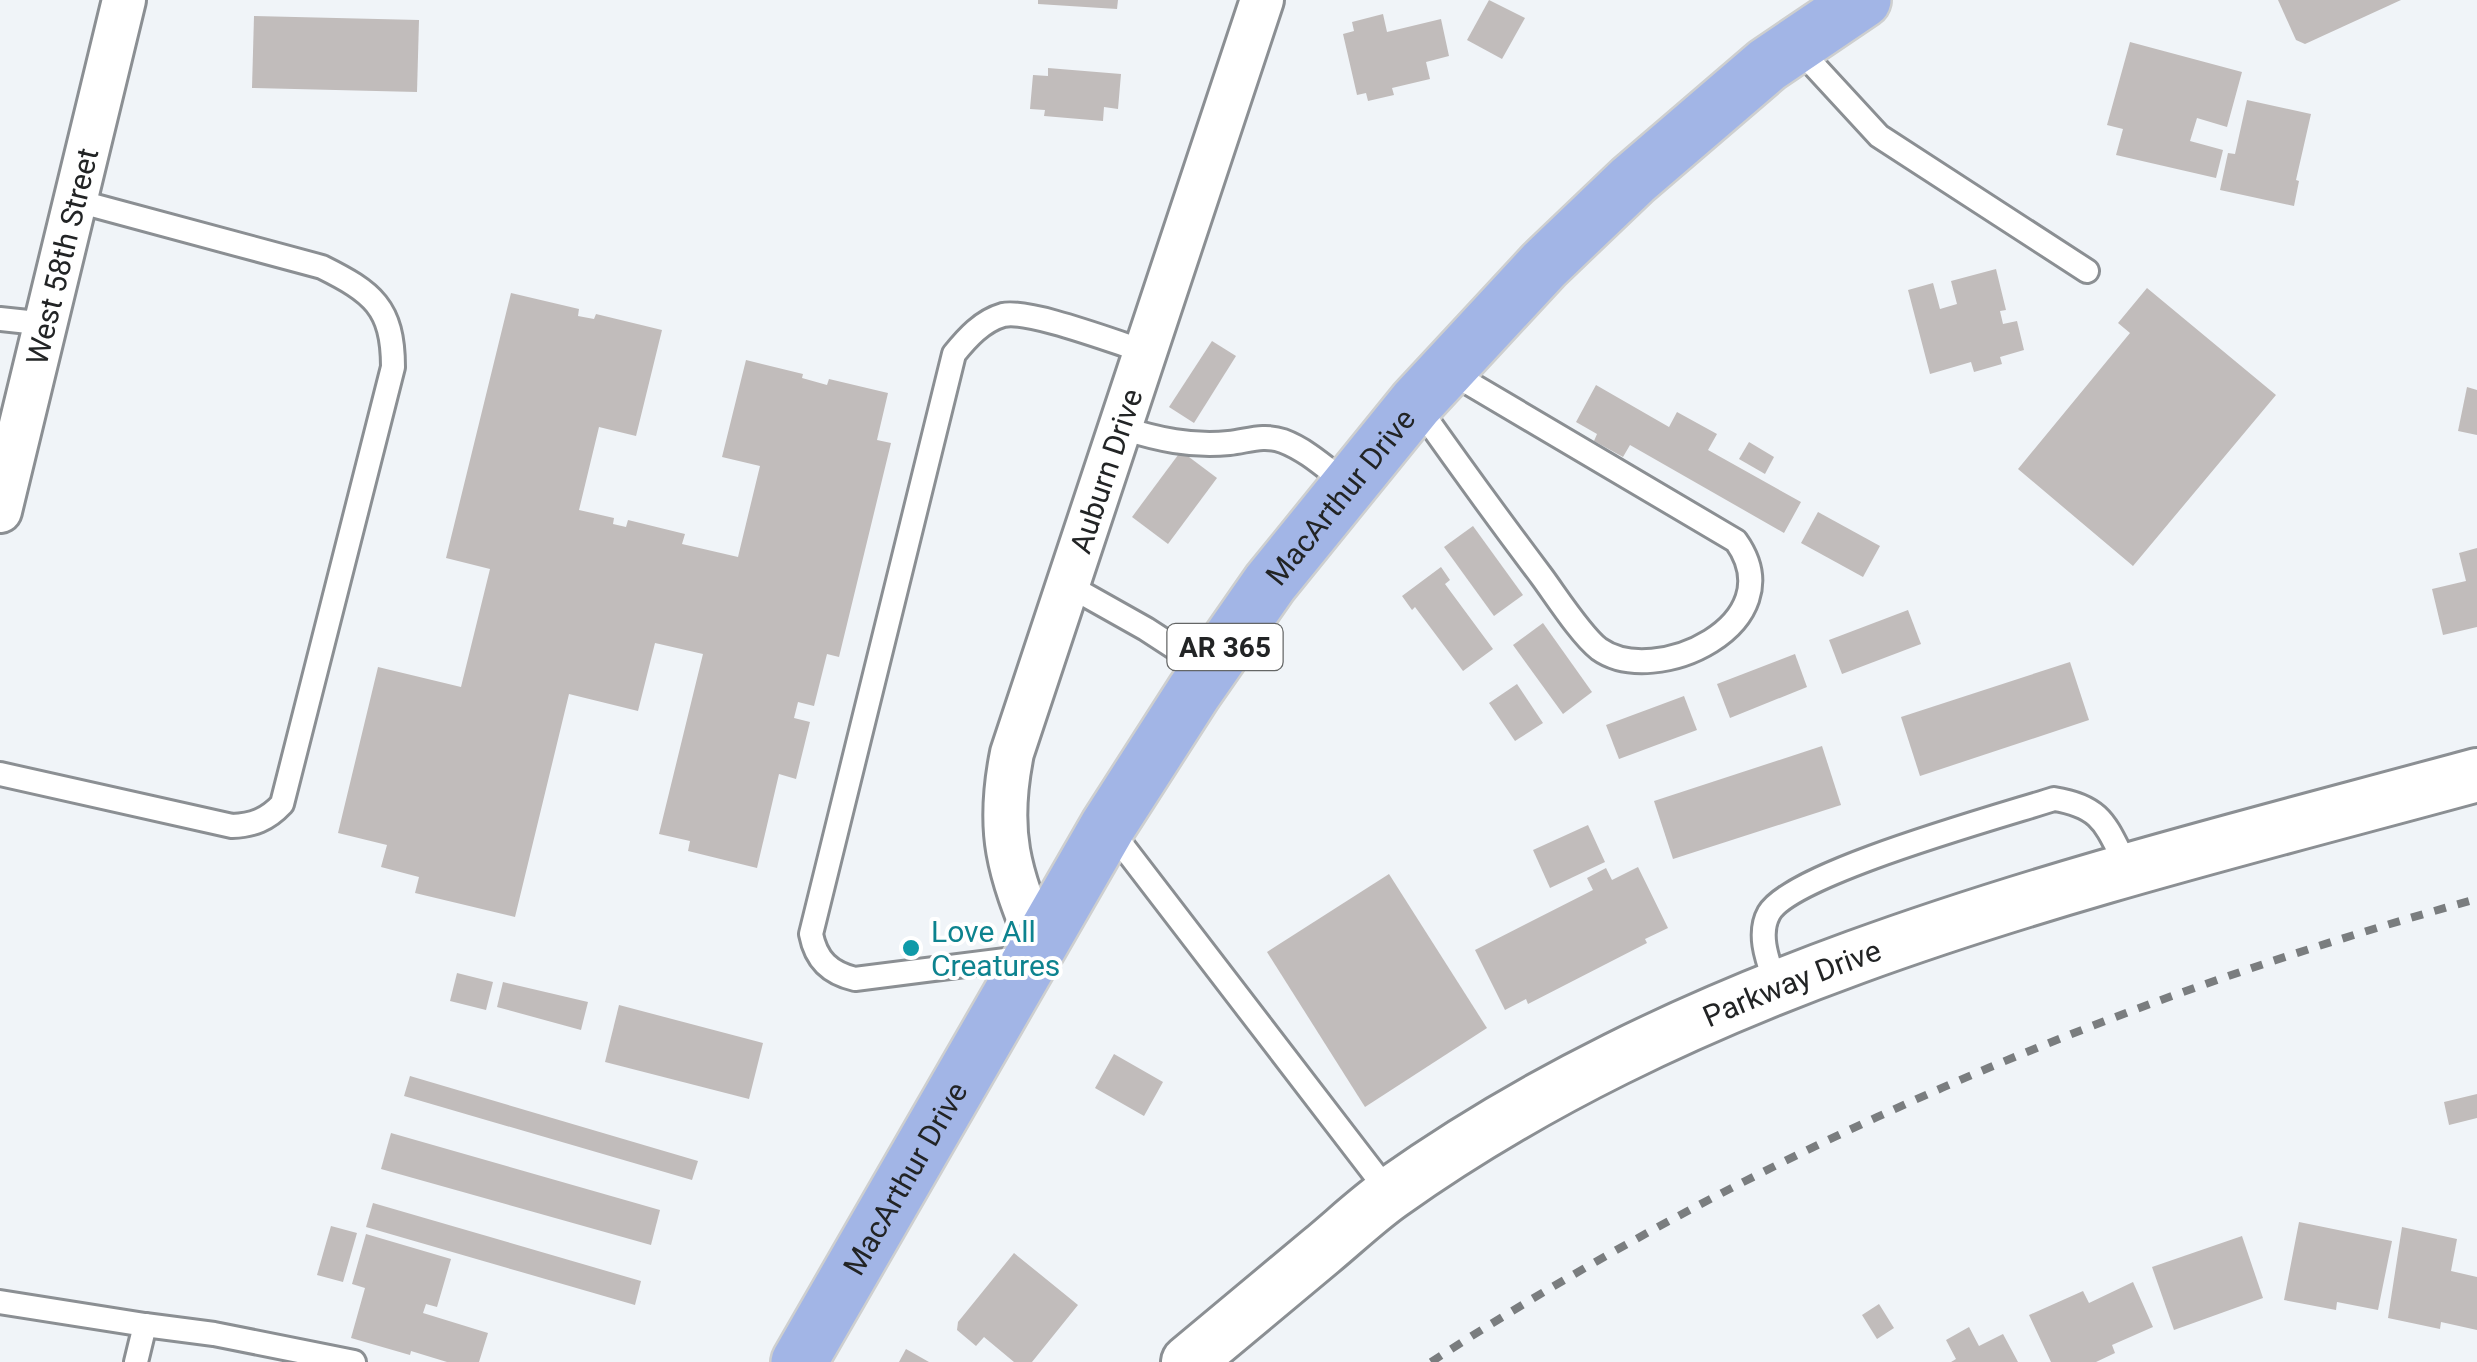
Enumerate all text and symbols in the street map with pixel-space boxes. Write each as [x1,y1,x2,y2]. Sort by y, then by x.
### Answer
street label: West 58th Street [19,145,105,368]
street label: Auburn Drive [1062,384,1149,558]
street label: MacArthur Drive [1258,401,1422,592]
road number: AR 365 [1168,624,1282,670]
place label: Love All Creatures [931,914,1060,983]
street label: Parkway Drive [1697,932,1885,1034]
marker: Love All Creatures [900,937,922,959]
street label: MacArthur Drive [836,1076,974,1281]

